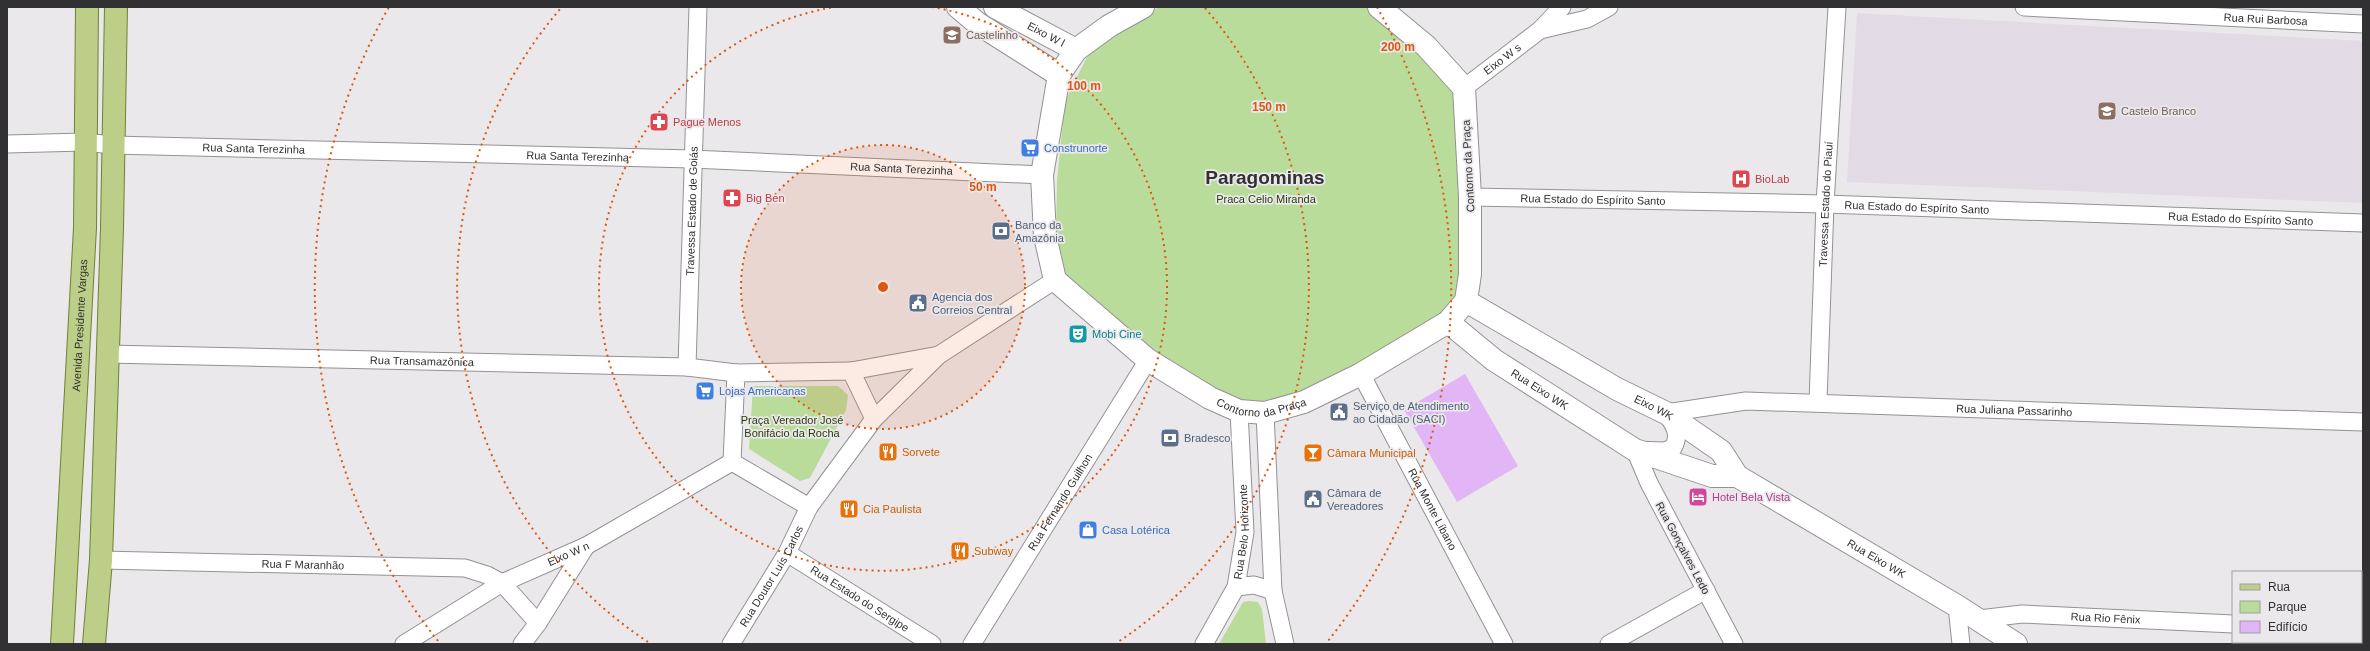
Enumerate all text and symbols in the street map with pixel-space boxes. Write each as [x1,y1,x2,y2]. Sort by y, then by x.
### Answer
street label: Rua Rui Barbosa [2224,11,2309,27]
street label: Eixo W l [1026,19,1067,49]
school or university icon: Castelinho [941,24,963,46]
place label: Castelinho [966,29,1018,41]
text: 200 m [1381,40,1415,54]
street label: Eixo W s [1481,41,1523,77]
text: 100 m [1067,79,1101,93]
text: 150 m [1252,100,1286,114]
school or university icon: Castelo Branco [2096,100,2118,122]
place label: Castelo Branco [2121,105,2196,117]
pharmacy icon: Pague Menos [648,111,670,133]
place label: Pague Menos [673,116,741,128]
street label: Contorno da Praça [1460,119,1476,212]
supermarket icon: Construnorte [1019,137,1041,159]
street label: Rua Santa Terezinha [202,141,306,156]
street label: Travessa Estado do Piauí [1817,141,1835,267]
place label: Construnorte [1044,142,1108,154]
street label: Travessa Estado de Goiás [684,146,700,276]
street label: Rua Santa Terezinha [526,149,630,163]
street label: Rua Santa Terezinha [850,160,954,177]
district label: Paragominas [1205,167,1325,188]
hospital icon: BioLab [1730,168,1752,190]
place label: BioLab [1755,173,1789,185]
text: 50 m [969,180,997,194]
pharmacy icon: Big Ben [721,187,743,209]
place label: Big Ben [746,192,785,204]
street label: Rua Estado do Espírito Santo [1520,192,1666,207]
park label: Praca Celio Miranda [1216,193,1317,205]
street label: Rua Estado do Espírito Santo [1844,199,1990,216]
street label: Rua Estado do Espírito Santo [2168,210,2313,227]
place label: Banco da Amazônia [1015,219,1065,244]
bank icon: Banco da Amazônia [990,220,1012,242]
street label: Avenida Presidente Vargas [70,259,89,392]
centre of rings [876,280,890,294]
place label: Agencia dos Correios Central [932,291,1012,316]
public building icon: Agencia dos Correios Central [907,292,929,314]
theatre icon: Mobi Cine [1067,323,1089,345]
place label: Mobi Cine [1092,328,1142,340]
street label: Rua Transamazônica [370,354,475,368]
street label: Rua Eixo WK [1509,367,1571,412]
supermarket icon: Lojas Americanas [694,380,716,402]
place label: Lojas Americanas [719,385,806,397]
street label: Eixo WK [1632,392,1676,423]
street label: Contorno da Praça [1215,395,1308,419]
place label: Serviço de Atendimento ao Cidadão (SACI) [1353,400,1469,425]
public building icon: Serviço de Atendimento ao Cidadão (SACI) [1328,401,1350,423]
street label: Rua Juliana Passarinho [1956,402,2073,418]
park label: Praça Vereador José Bonifácio da Rocha [741,414,843,439]
bank icon: Bradesco [1159,427,1181,449]
place label: Bradesco [1184,432,1230,444]
restaurant icon: Sorvete [877,441,899,463]
bar icon: Câmara Municipal [1302,442,1324,464]
place label: Sorvete [902,446,940,458]
place label: Câmara Municipal [1327,447,1416,459]
street label: Rua Fernando Guilhon [1026,452,1094,553]
street label: Rua Monte Líbano [1406,466,1459,552]
street label: Rua Belo Horizonte [1231,484,1251,580]
hotel icon: Hotel Bela Vista [1687,486,1709,508]
place label: Câmara de Vereadores [1327,487,1384,512]
public building icon: Câmara de Vereadores [1302,488,1324,510]
place label: Hotel Bela Vista [1712,491,1791,503]
restaurant icon: Cia Paulista [838,498,860,520]
street label: Rua Gonçalves Ledo [1654,500,1712,596]
place label: Cia Paulista [863,503,923,515]
shop icon: Casa Lotérica [1077,519,1099,541]
street label: Rua Doutor Luís Carlos [737,523,805,629]
place label: Casa Lotérica [1102,524,1171,536]
street label: Rua Eixo WK [1845,537,1908,581]
street label: Eixo W n [546,539,591,568]
restaurant icon: Subway [949,540,971,562]
place label: Subway [974,545,1014,557]
street label: Rua F Maranhão [262,558,344,571]
street label: Rua Estado do Sergipe [808,563,911,634]
legend [2232,571,2362,643]
text: Rua [2268,580,2290,594]
text: Parque [2268,600,2307,614]
street label: Rua Rio Fênix [2070,610,2141,626]
text: Edifício [2268,620,2308,634]

